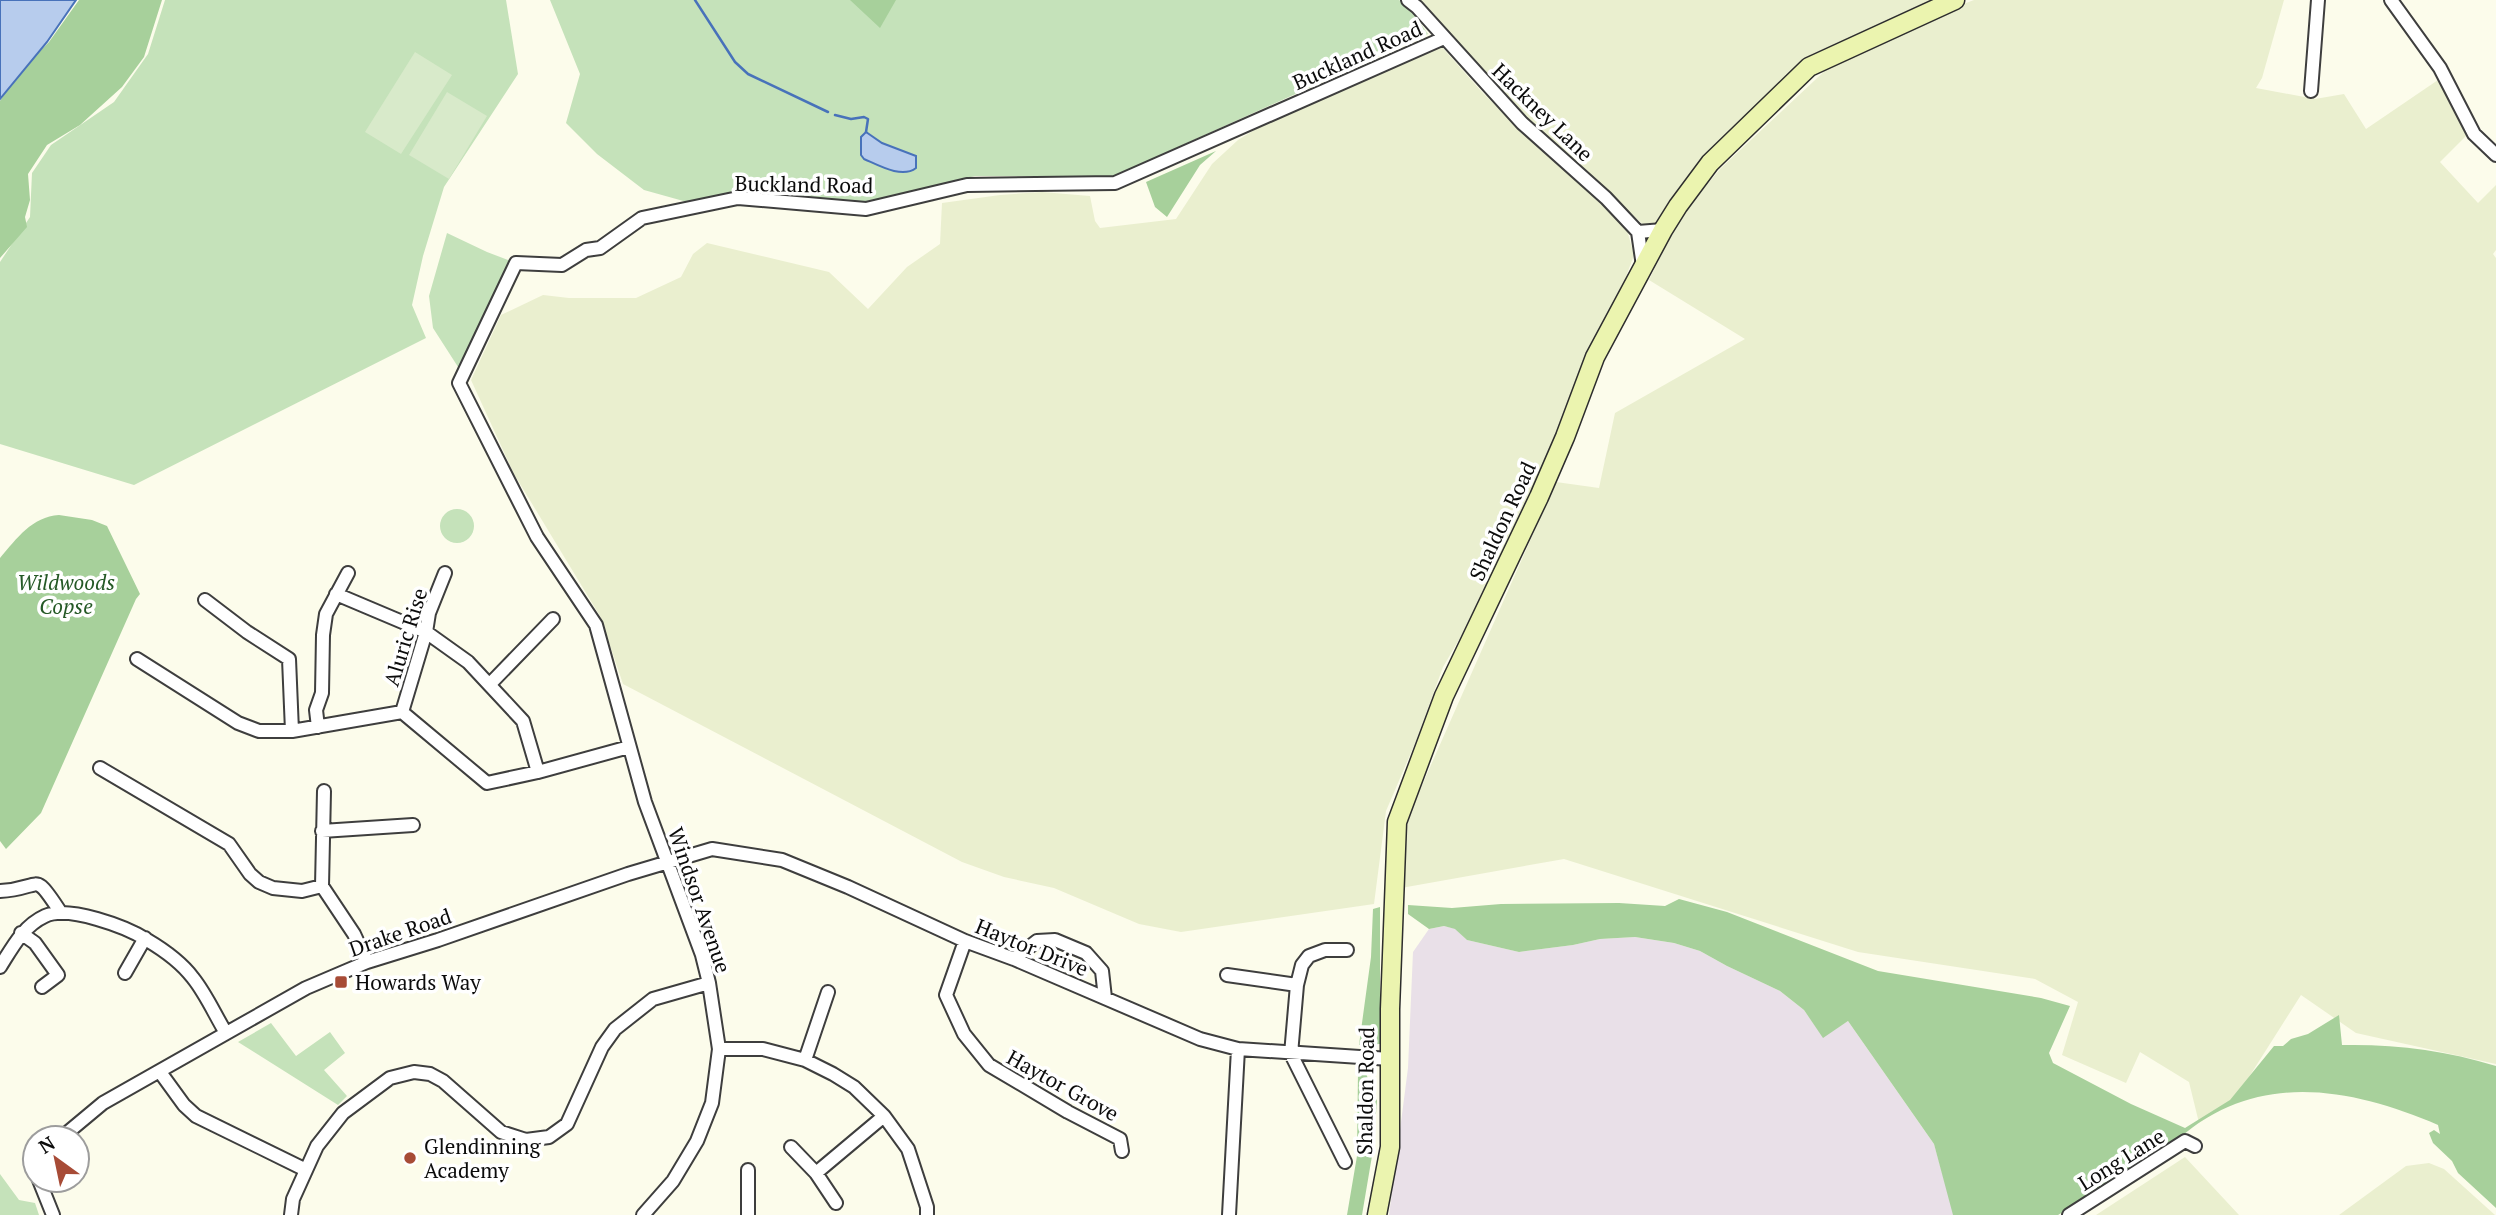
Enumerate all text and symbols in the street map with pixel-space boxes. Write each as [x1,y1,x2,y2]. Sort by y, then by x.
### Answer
street label: Buckland Road [1288,14,1426,96]
street label: Hackney Lane [1486,57,1600,167]
street label: Buckland Road [734,169,874,199]
street label: Shaldon Road [1462,457,1542,585]
park label: Wildwoods Copse [17,568,115,620]
street label: Aluric Rise [377,584,433,690]
street label: Windsor Avenue [662,823,738,977]
street label: Drake Road [345,901,455,963]
street label: Haytor Drive [972,912,1092,982]
place label: Howards Way [355,968,481,996]
marker: Howards Way [333,974,349,990]
street label: Shaldon Road [1350,1026,1380,1155]
street label: Haytor Grove [1002,1043,1124,1127]
street label: Long Lane [2072,1121,2170,1197]
north arrow [21,1124,91,1194]
text: N [34,1130,60,1159]
place label: Glendinning Academy [424,1132,542,1184]
marker: Glendinning Academy [402,1150,418,1166]

